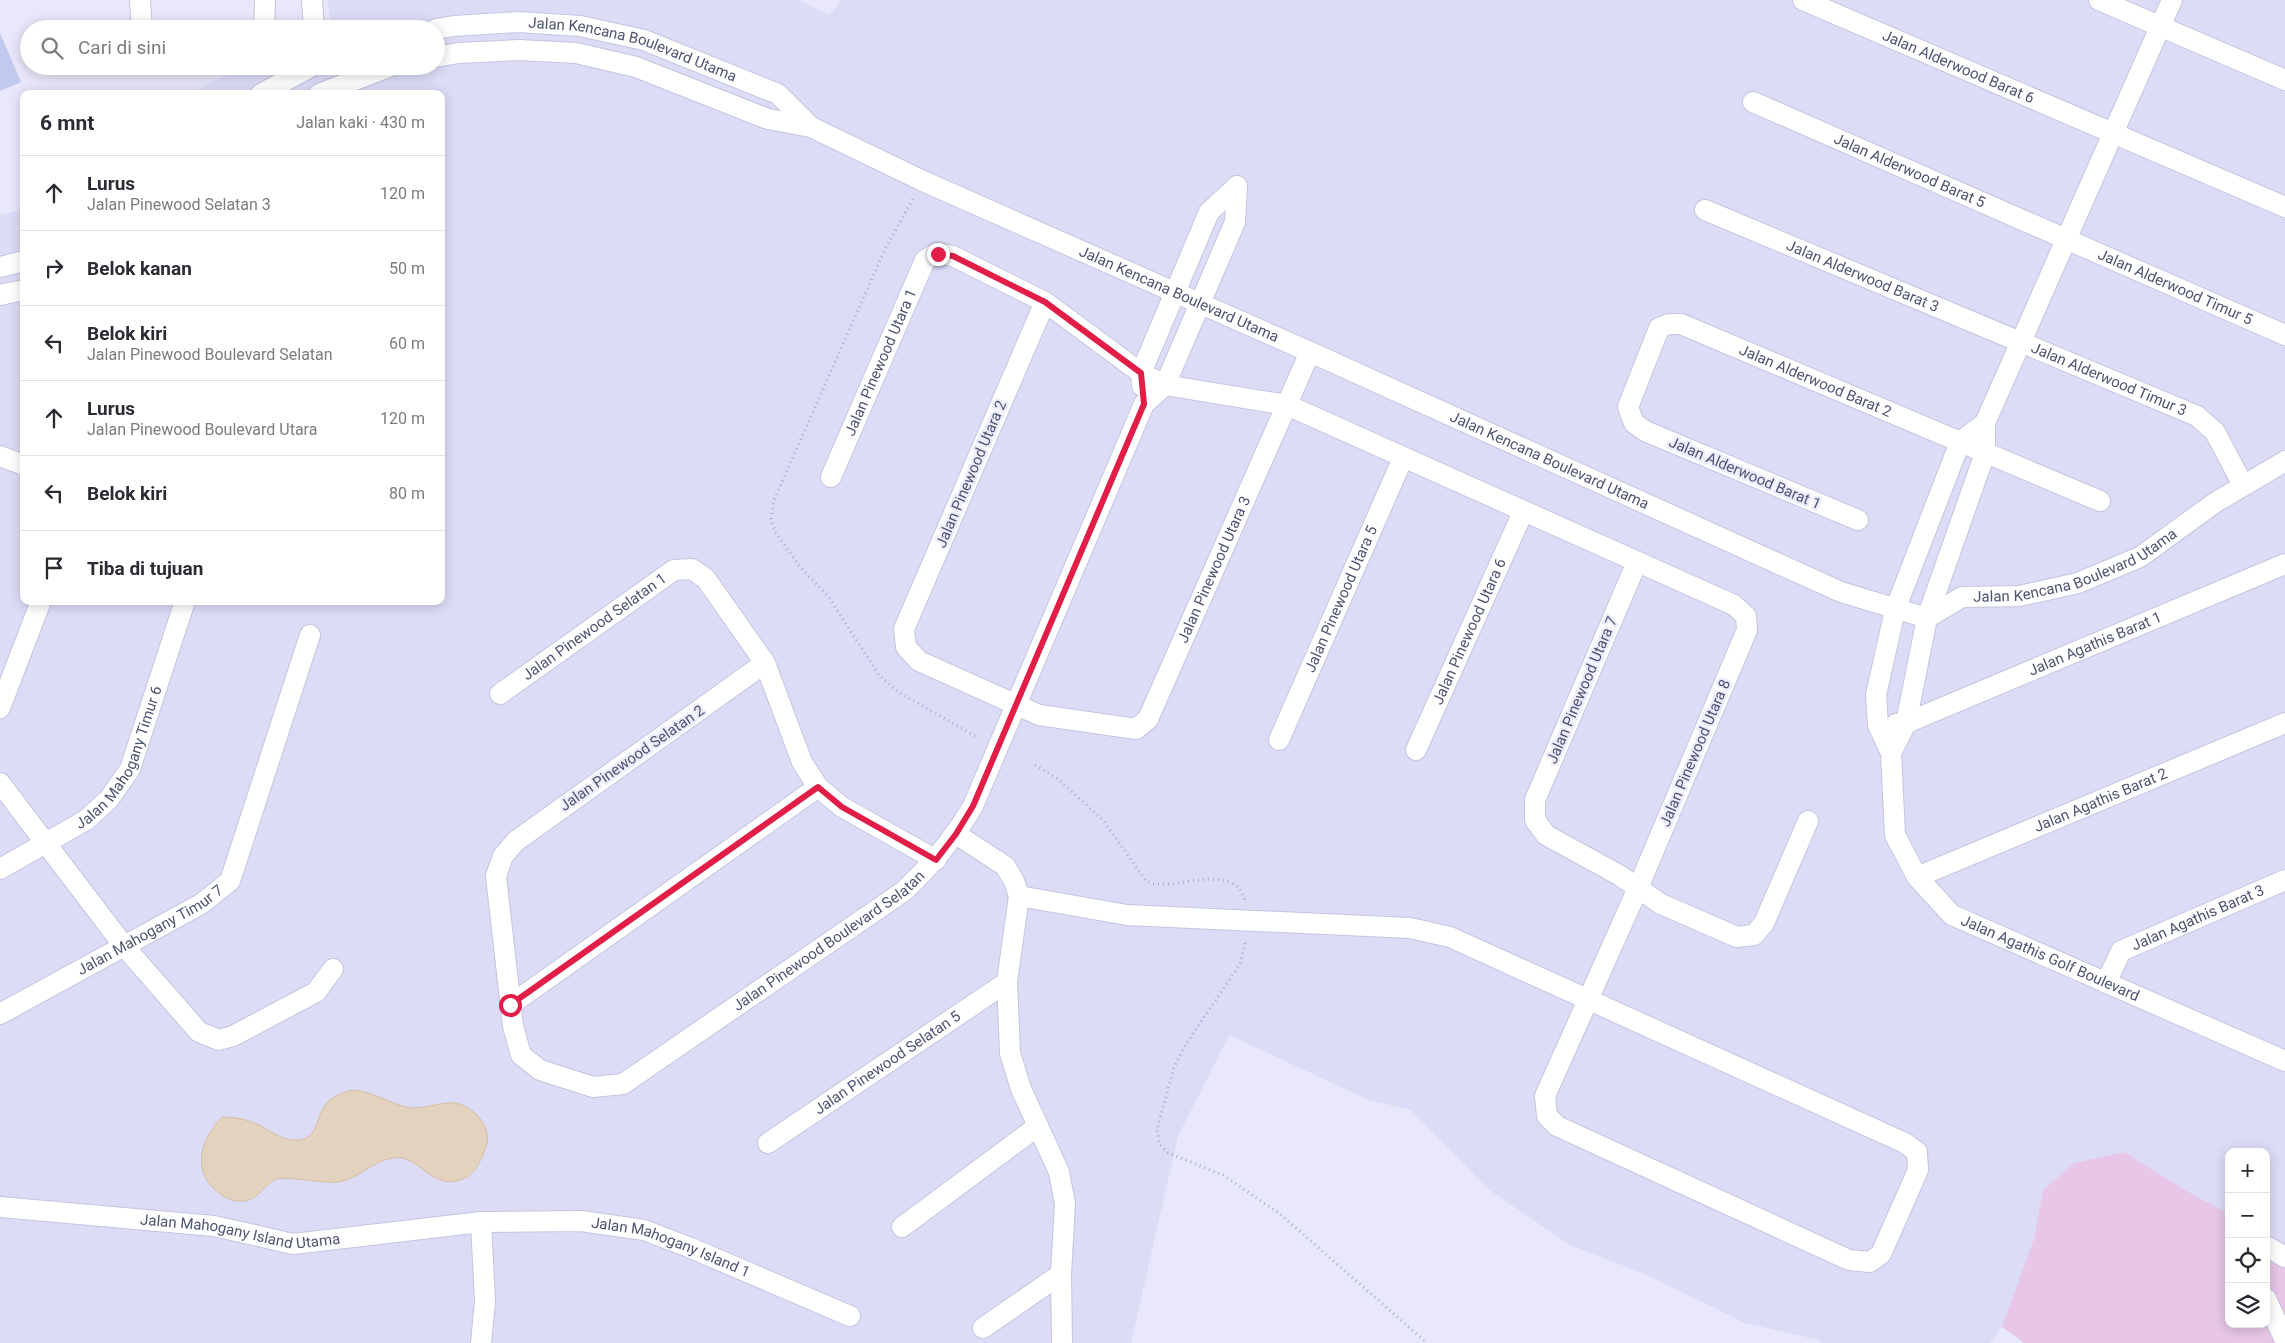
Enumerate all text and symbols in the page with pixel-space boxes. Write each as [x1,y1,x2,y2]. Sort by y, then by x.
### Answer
street label: Jalan Kencana Boulevard Utama [528,14,739,85]
search box [20,20,445,75]
street label: Jalan Alderwood Barat 6 [1880,26,2037,107]
icon: search [38,34,66,62]
text: Cari di sini [78,36,166,59]
text: 6 mnt [40,111,94,135]
text: Jalan kaki · 430 m [296,113,425,132]
street label: Jalan Alderwood Barat 5 [1831,130,1988,212]
text: Lurus [87,172,135,195]
icon: ahead [40,179,68,207]
text: 120 m [380,184,425,203]
text: Jalan Pinewood Selatan 3 [87,195,271,214]
street label: Jalan Alderwood Barat 3 [1784,236,1942,316]
street label: Jalan Kencana Boulevard Utama [1076,242,1282,346]
route end [927,243,950,266]
street label: Jalan Alderwood Timur 5 [2095,245,2255,329]
icon: right [40,254,68,282]
text: Belok kanan [87,257,192,280]
text: 50 m [389,259,425,278]
street label: Jalan Pinewood Utara 1 [841,286,920,438]
text: Belok kiri [87,322,167,345]
icon: left [40,329,68,357]
text: 60 m [389,334,425,353]
street label: Jalan Alderwood Timur 3 [2028,339,2190,420]
street label: Jalan Alderwood Barat 2 [1736,341,1894,421]
text: Jalan Pinewood Boulevard Selatan [87,345,333,364]
text: Lurus [87,397,135,420]
street label: Jalan Pinewood Utara 2 [932,398,1010,550]
icon: ahead [40,404,68,432]
street label: Jalan Kencana Boulevard Utama [1447,407,1652,513]
text: 120 m [380,409,425,428]
text: Jalan Pinewood Boulevard Utara [87,420,317,439]
street label: Jalan Alderwood Barat 1 [1666,433,1824,513]
icon: left [40,479,68,507]
text: Belok kiri [87,482,167,505]
text: 80 m [389,484,425,503]
street label: Jalan Pinewood Utara 3 [1174,493,1254,645]
street label: Jalan Pinewood Utara 5 [1301,523,1381,675]
street label: Jalan Kencana Boulevard Utama [1973,525,2180,606]
icon: arrive [40,554,68,582]
street label: Jalan Pinewood Utara 6 [1429,556,1510,707]
text: Tiba di tujuan [87,557,203,580]
street label: Jalan Pinewood Selatan 1 [519,569,670,684]
street label: Jalan Agathis Barat 1 [2026,608,2164,680]
street label: Jalan Pinewood Utara 7 [1543,614,1621,766]
street label: Jalan Pinewood Utara 8 [1656,677,1734,829]
street label: Jalan Mahogany Timur 6 [72,684,166,833]
street label: Jalan Pinewood Selatan 2 [556,701,708,815]
street label: Jalan Agathis Barat 2 [2031,764,2170,836]
street label: Jalan Pinewood Boulevard Selatan [730,867,928,1015]
street label: Jalan Mahogany Timur 7 [74,881,227,979]
street label: Jalan Agathis Barat 3 [2129,881,2267,954]
street label: Jalan Agathis Golf Boulevard [1958,911,2142,1005]
route start [499,994,522,1017]
street label: Jalan Pinewood Selatan 5 [811,1007,964,1118]
map controls [2225,1148,2270,1328]
button: + [2225,1148,2270,1193]
button: − [2225,1193,2270,1238]
street label: Jalan Mahogany Island Utama [139,1210,341,1253]
street label: Jalan Mahogany Island 1 [590,1214,753,1281]
button: locate [2225,1238,2270,1283]
button: layers [2225,1283,2270,1328]

